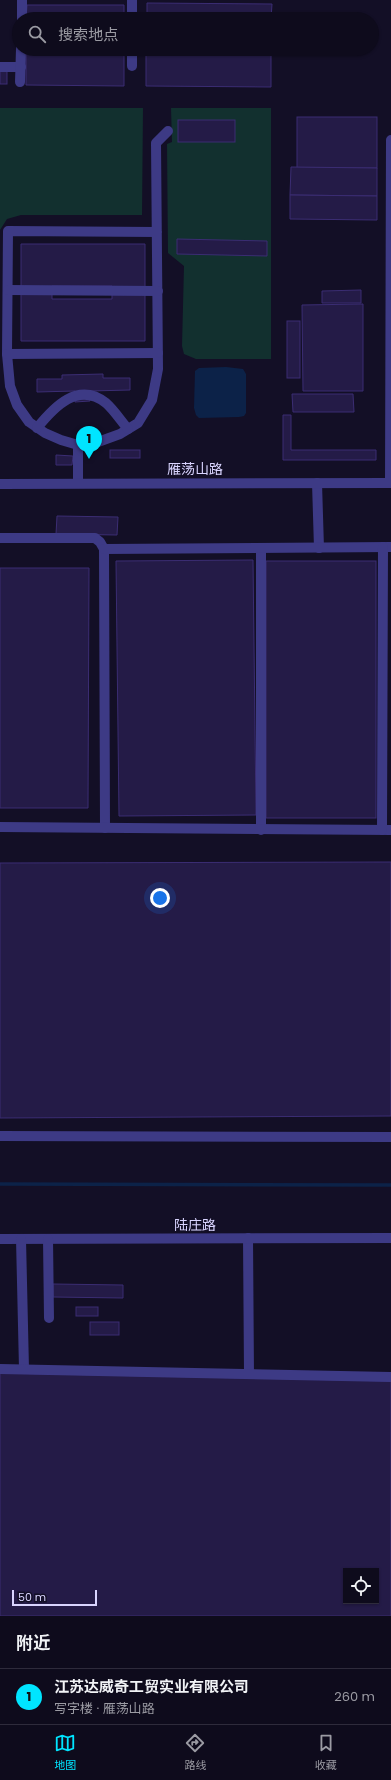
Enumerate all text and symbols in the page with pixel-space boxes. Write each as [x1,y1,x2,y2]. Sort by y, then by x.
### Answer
search box [12,12,379,56]
icon: search [26,23,48,45]
text: 搜索地点 [58,24,118,45]
pin: 1 [76,426,102,459]
street label: 雁荡山路 [167,459,223,479]
your location [150,888,170,908]
street label: 陆庄路 [174,1215,216,1235]
map controls [343,1568,379,1604]
button: locate [343,1568,379,1604]
scale bar [12,1588,97,1607]
text: 50 m [18,1589,46,1605]
text: 附近 [16,1631,50,1655]
text: 江苏达威奇工贸实业有限公司 [54,1676,249,1697]
text: 1 [27,1687,31,1706]
text: 260 m [334,1687,375,1706]
text: 写字楼 · 雁荡山路 [54,1699,155,1718]
tab: 地图 [54,1732,76,1774]
tab: 路线 [184,1732,206,1774]
tab: 收藏 [315,1732,337,1774]

